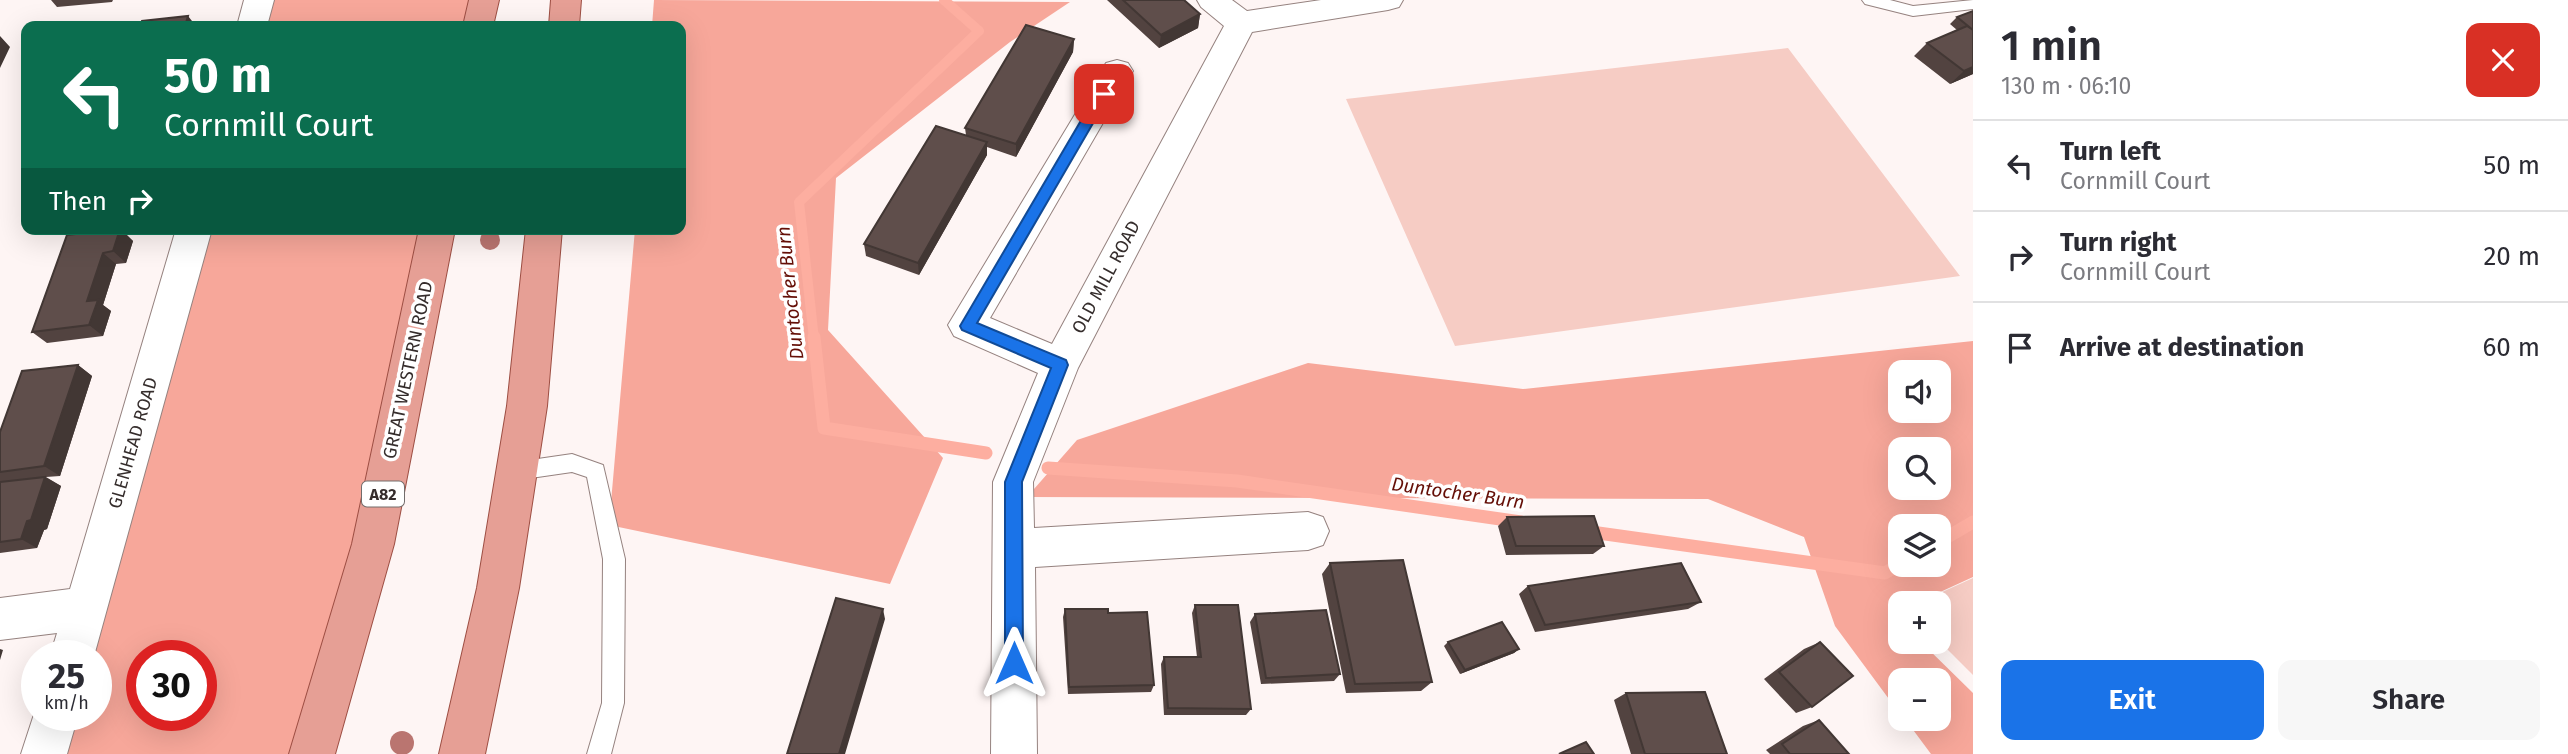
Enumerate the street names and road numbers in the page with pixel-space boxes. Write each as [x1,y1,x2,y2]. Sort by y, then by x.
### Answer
street label: OLD MILL ROAD [1067,217,1145,337]
street label: GREAT WESTERN ROAD [378,279,438,461]
street label: GLENHEAD ROAD [104,375,162,511]
road number: A82 [362,481,404,506]

